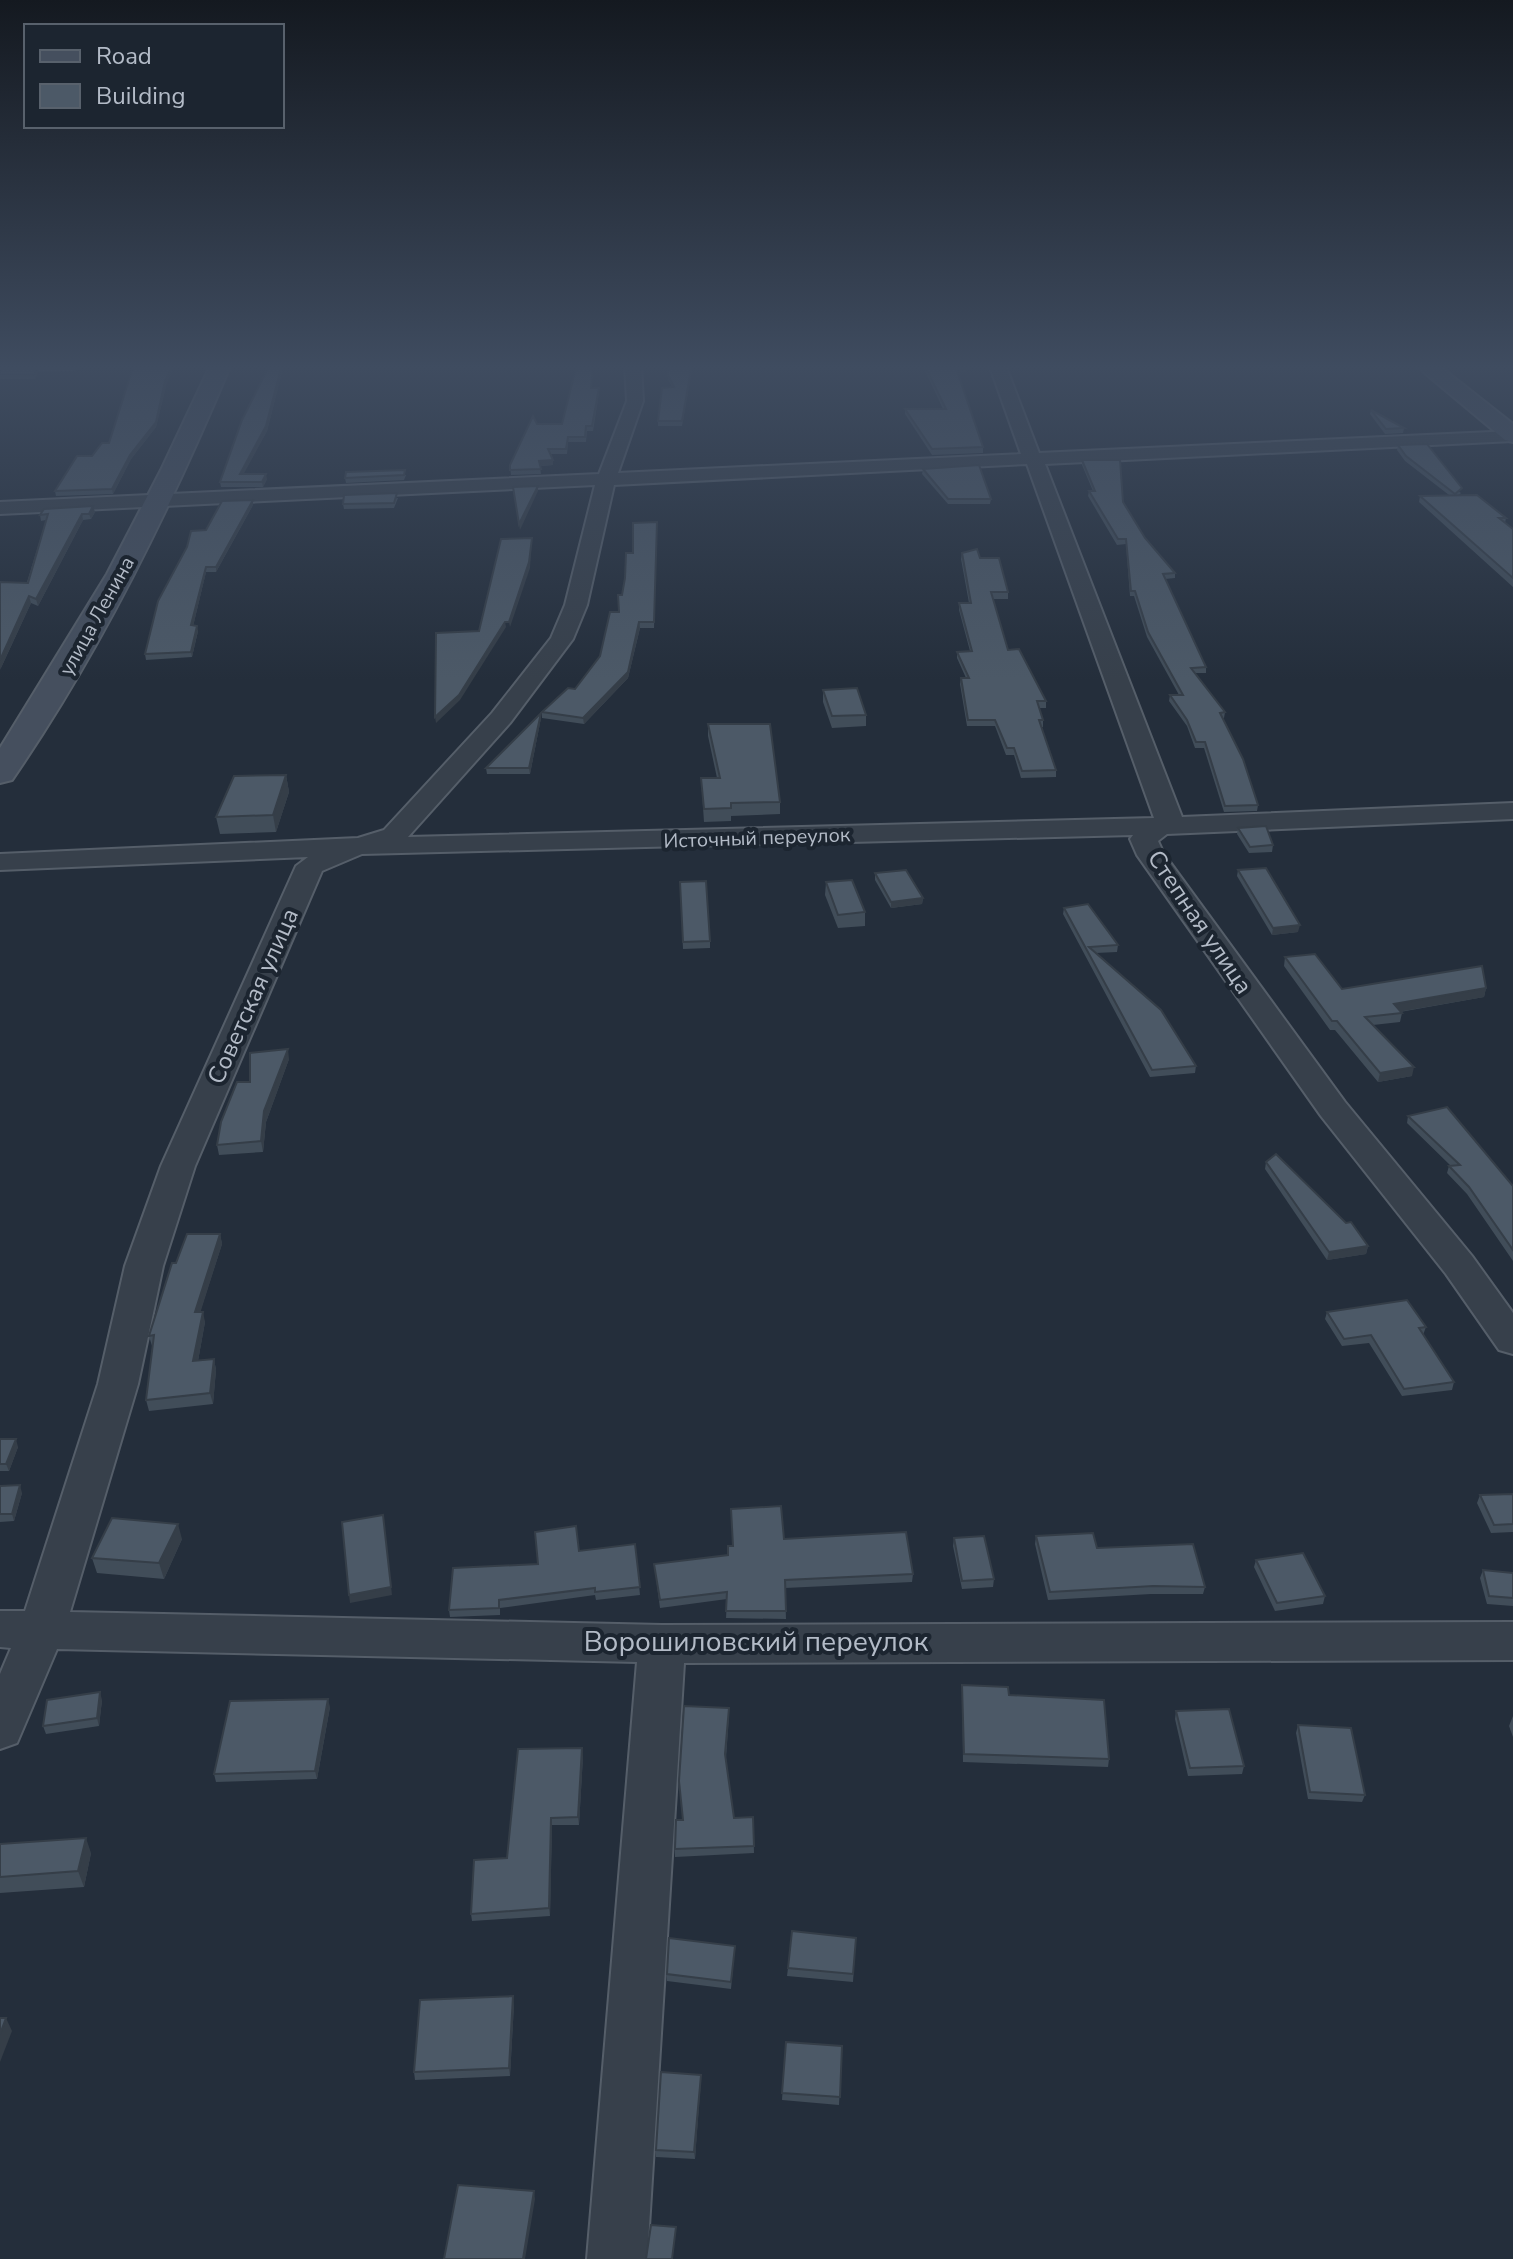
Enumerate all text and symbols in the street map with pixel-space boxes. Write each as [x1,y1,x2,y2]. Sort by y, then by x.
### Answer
legend [24,24,284,128]
text: Road [96,40,152,72]
text: Building [96,80,186,112]
street label: улица Ленина [53,551,141,681]
street label: Источный переулок [663,821,851,855]
street label: Степная улица [1140,844,1260,1000]
street label: Советская улица [200,903,306,1089]
street label: Ворошиловский переулок [584,1623,929,1661]

